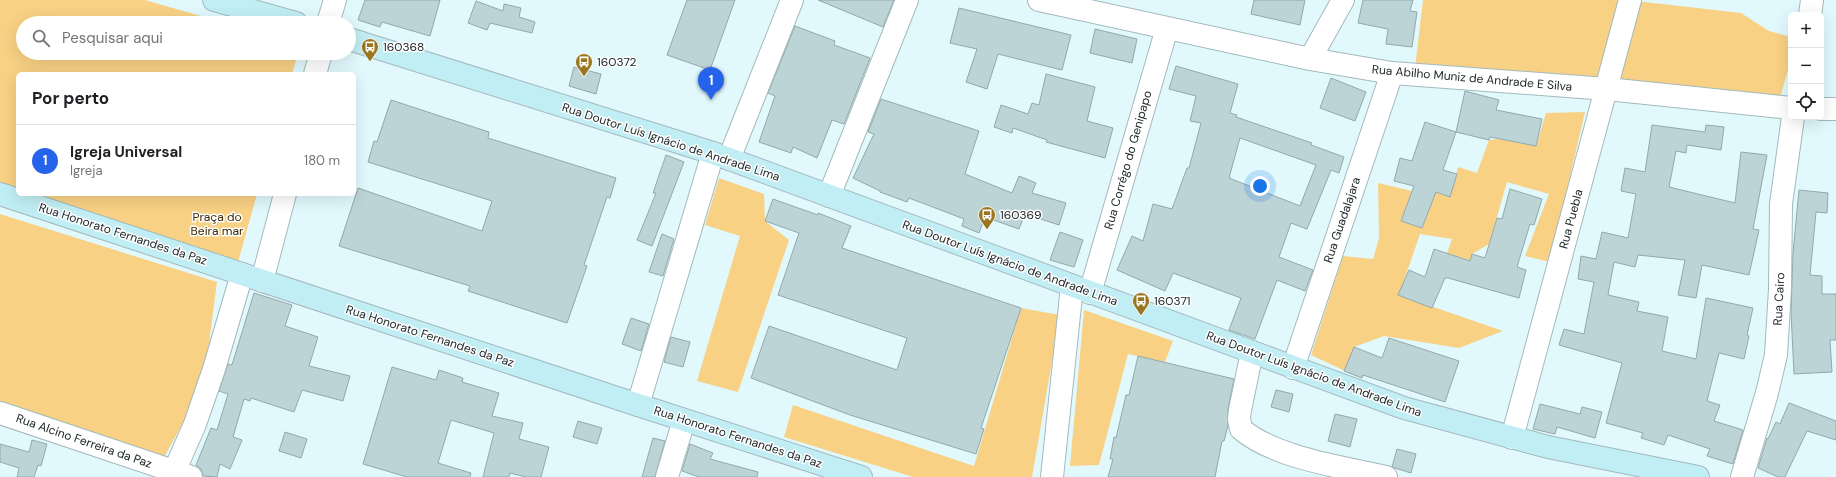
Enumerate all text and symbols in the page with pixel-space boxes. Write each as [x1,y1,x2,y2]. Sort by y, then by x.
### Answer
map controls [1788,12,1824,120]
button: + [1788,12,1824,48]
search box [16,16,356,60]
icon: search [30,27,52,49]
text: Pesquisar aqui [62,28,163,48]
bus stop icon: 160368 [360,37,380,62]
place label: 160368 [383,39,424,55]
button: − [1788,48,1824,84]
bus stop icon: 160372 [574,52,594,77]
place label: 160372 [597,54,636,70]
street label: Rua Abilho Muniz de Andrade E Silva [1371,61,1573,95]
pin: 1 [698,67,724,100]
button: locate [1788,84,1824,120]
text: Por perto [32,87,109,109]
street label: Rua Corrégo do Genipapo [1100,89,1156,231]
street label: Rua Doutor Luís Ignácio de Andrade Lima [560,99,782,185]
text: Igreja Universal [70,142,182,162]
text: 1 [43,152,47,169]
text: 180 m [304,152,340,169]
text: Igreja [70,162,102,179]
street label: Rua Guadalajara [1320,175,1364,265]
your location [1250,176,1270,196]
street label: Rua Puebla [1555,187,1587,251]
street label: Rua Honorato Fernandes da Paz [37,199,209,269]
bus stop icon: 160369 [977,205,997,230]
place label: 160369 [1000,207,1041,223]
park label: Praça do Beira mar [191,209,244,239]
street label: Rua Doutor Luís Ignácio de Andrade Lima [900,216,1120,310]
street label: Rua Cairo [1770,272,1788,326]
bus stop icon: 160371 [1131,291,1151,316]
place label: 160371 [1154,293,1191,309]
street label: Rua Honorato Fernandes da Paz [344,301,516,371]
street label: Rua Doutor Luís Ignácio de Andrade Lima [1204,327,1424,421]
street label: Rua Honorato Fernandes da Paz [652,402,824,472]
street label: Rua Alcino Ferreira da Paz [14,410,154,472]

